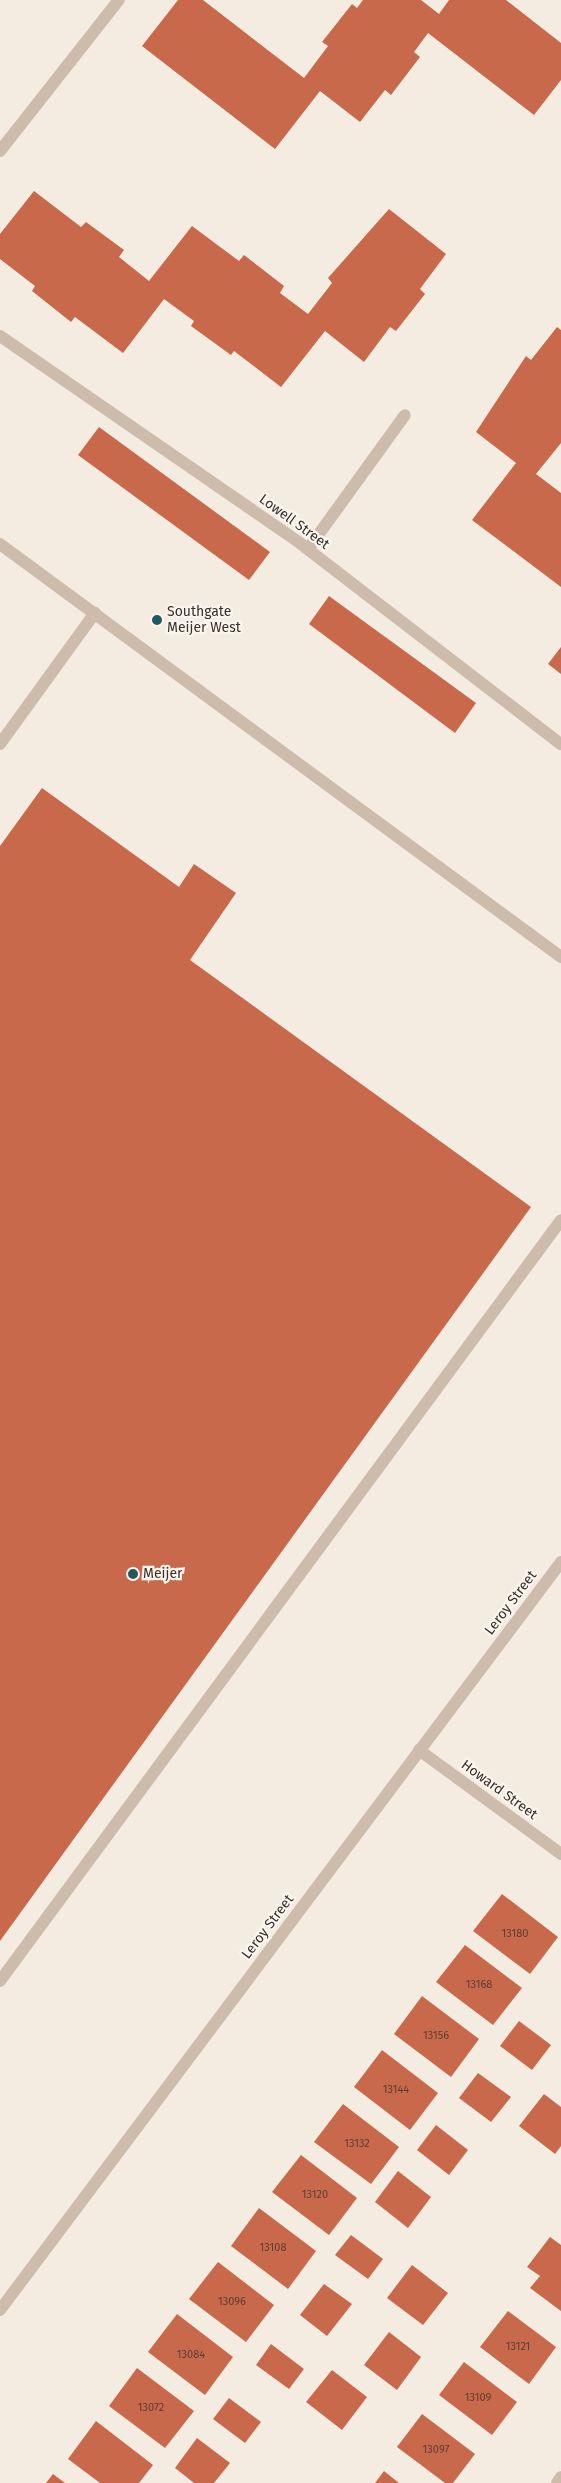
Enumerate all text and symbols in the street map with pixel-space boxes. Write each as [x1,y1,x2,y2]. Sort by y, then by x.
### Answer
street label: Lowell Street [256,491,332,553]
place label: Southgate Meijer West [167,604,241,636]
marker: Southgate Meijer West [151,614,163,626]
place label: Meijer [143,1566,182,1582]
marker: Meijer [127,1568,139,1580]
street label: Leroy Street [481,1568,541,1638]
street label: Howard Street [458,1757,540,1823]
street label: Leroy Street [238,1892,298,1962]
house number: 13180 [502,1927,528,1941]
house number: 13168 [466,1978,492,1992]
house number: 13156 [423,2029,449,2043]
house number: 13144 [383,2083,409,2097]
house number: 13132 [344,2137,370,2151]
house number: 13120 [302,2188,328,2202]
house number: 13108 [260,2241,286,2255]
house number: 13096 [218,2295,246,2309]
house number: 13121 [506,2340,530,2354]
house number: 13084 [177,2348,205,2362]
house number: 13109 [465,2391,491,2405]
house number: 13072 [138,2401,164,2415]
house number: 13097 [423,2443,449,2457]

